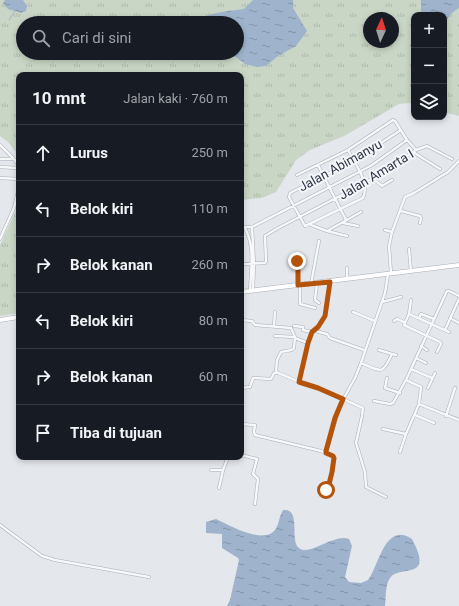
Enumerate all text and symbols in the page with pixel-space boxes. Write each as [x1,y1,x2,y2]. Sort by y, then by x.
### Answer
north arrow [363,12,399,48]
map controls [411,12,447,120]
button: + [411,12,447,48]
search box [16,16,244,60]
icon: search [30,27,52,49]
text: Cari di sini [62,29,132,47]
button: − [411,48,447,84]
button: layers [411,84,447,120]
text: 10 mnt [32,88,86,108]
text: Jalan kaki · 760 m [123,91,228,106]
street label: Jalan Abimanyu [296,136,384,194]
icon: ahead [32,142,54,164]
text: Lurus [70,144,108,162]
text: 250 m [191,145,228,160]
street label: Jalan Amarta I [336,146,416,203]
icon: left [32,198,54,220]
text: Belok kiri [70,200,133,218]
text: 110 m [191,201,228,216]
route end [288,252,306,270]
icon: right [32,254,54,276]
text: Belok kanan [70,256,153,274]
text: 260 m [191,257,228,272]
icon: left [32,310,54,332]
text: Belok kiri [70,312,133,330]
text: 80 m [199,313,228,328]
icon: right [32,366,54,388]
text: Belok kanan [70,368,153,386]
text: 60 m [199,369,228,384]
icon: arrive [32,422,54,444]
text: Tiba di tujuan [70,424,162,442]
route start [317,481,335,499]

